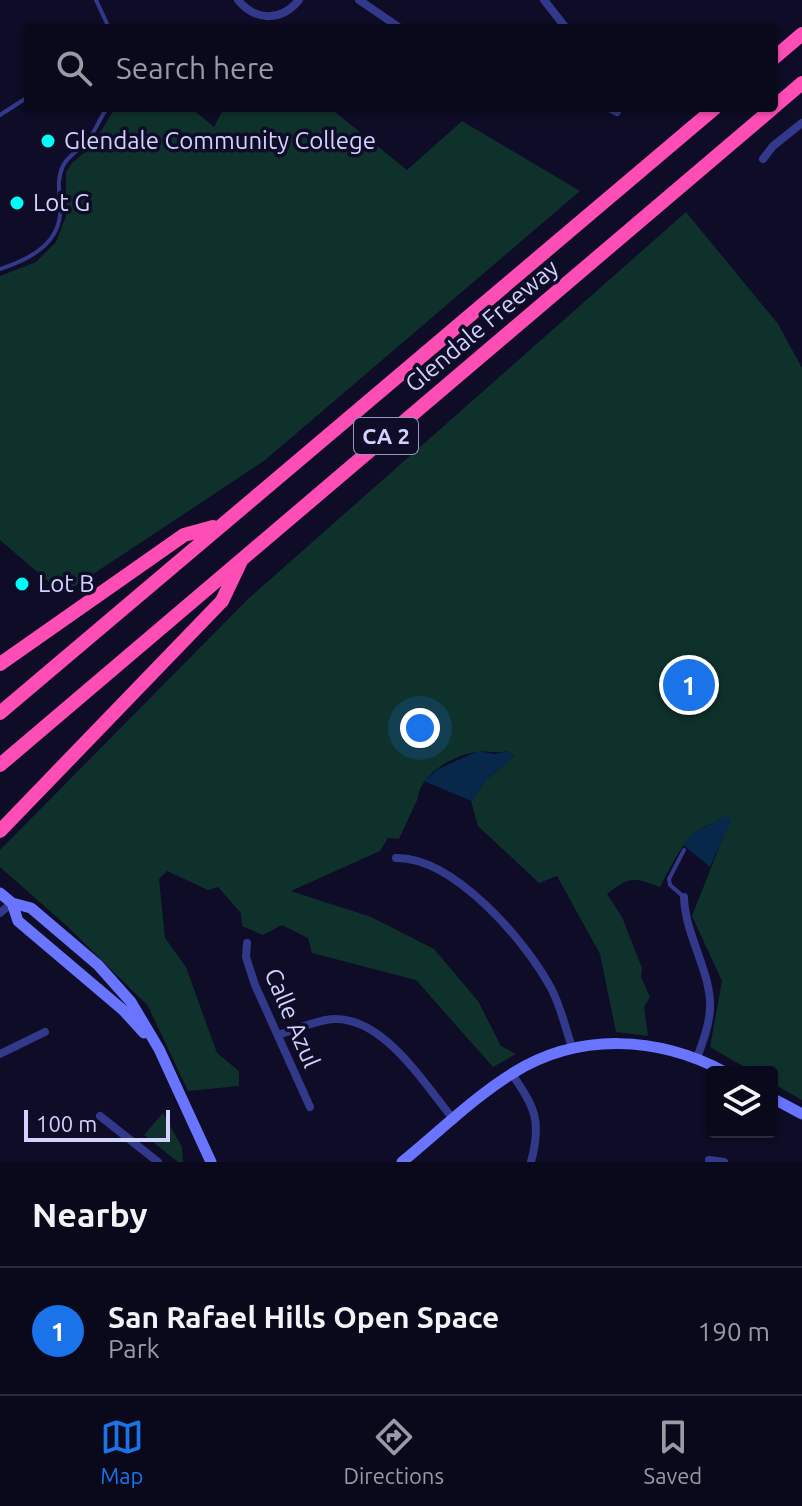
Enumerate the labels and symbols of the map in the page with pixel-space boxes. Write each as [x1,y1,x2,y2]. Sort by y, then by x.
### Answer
place label: Glendale Community College [64,127,376,154]
marker: Glendale Community College [39,132,57,150]
place label: Lot G [33,189,90,216]
marker: Lot G [8,194,26,212]
street label: Glendale Freeway [400,254,564,397]
road number: CA 2 [354,418,418,454]
place label: Lot B [38,570,94,597]
marker: Lot B [13,575,31,593]
pin: 1 [663,655,715,715]
your location [400,708,440,748]
street label: Calle Azul [259,964,325,1072]
scale bar [24,1106,170,1142]

